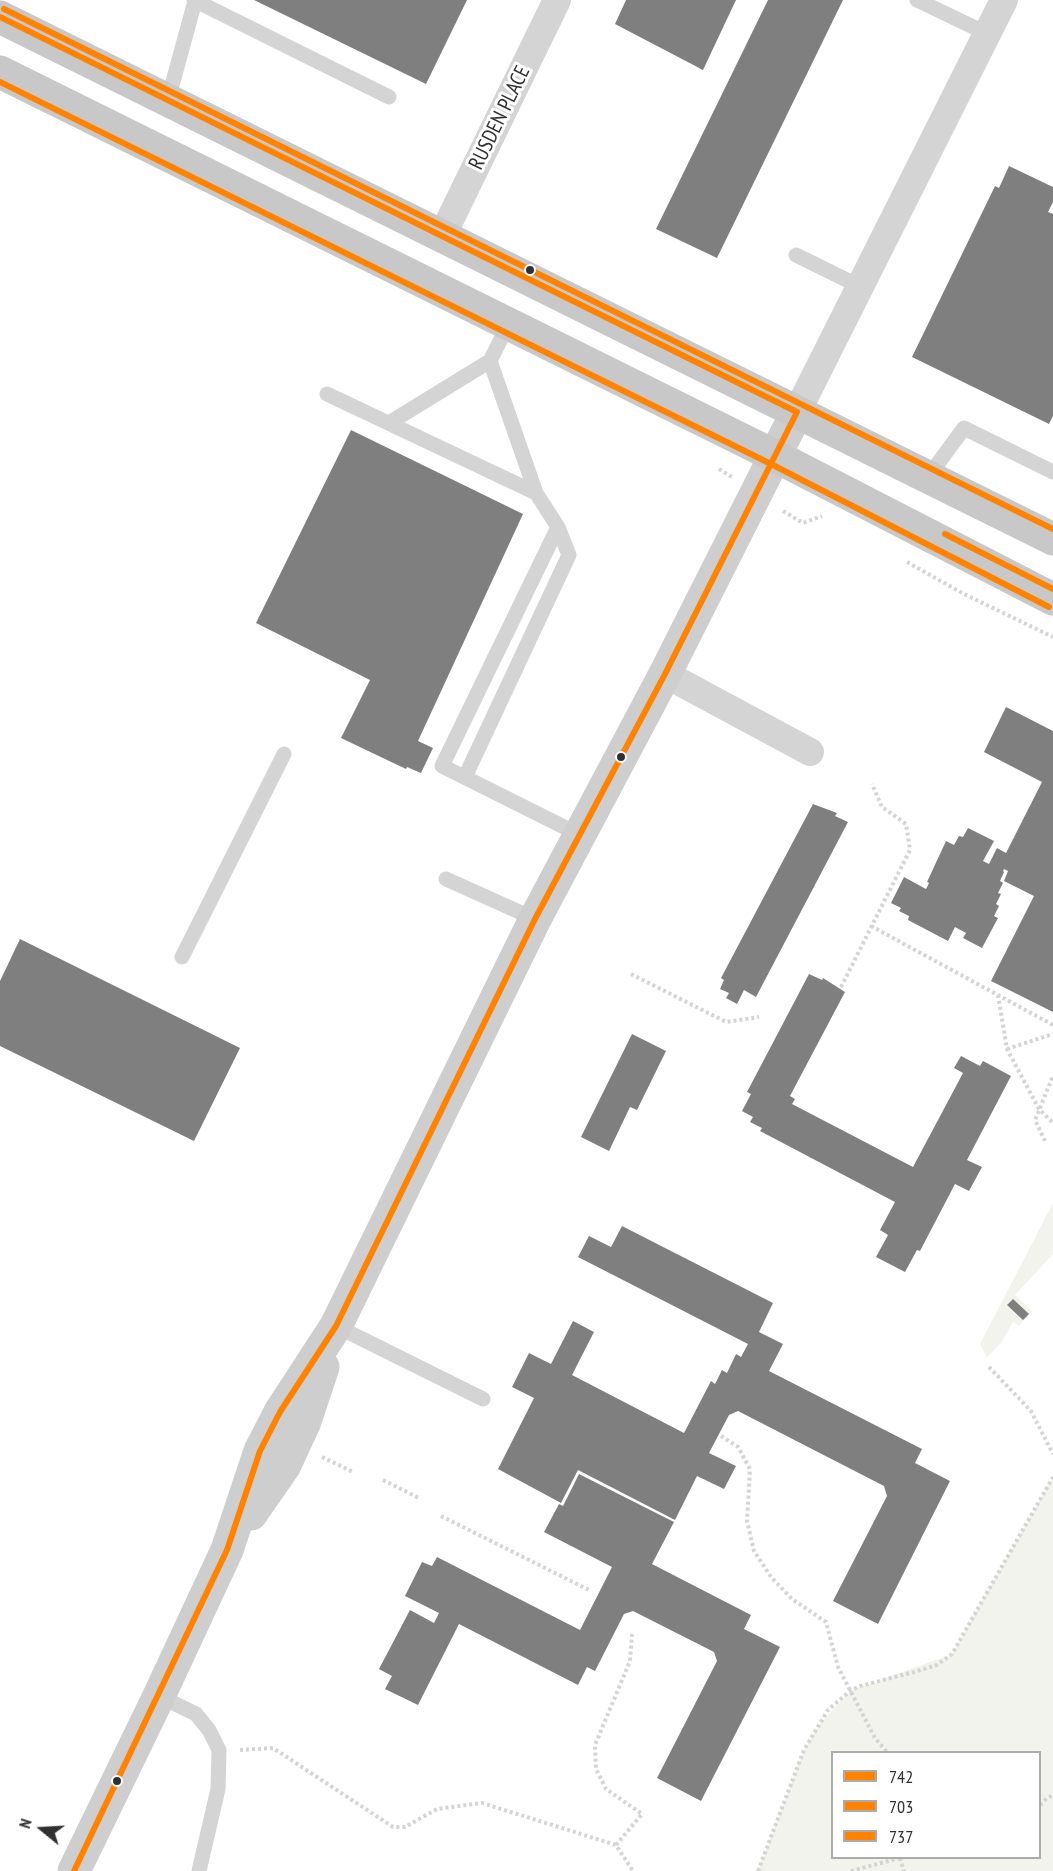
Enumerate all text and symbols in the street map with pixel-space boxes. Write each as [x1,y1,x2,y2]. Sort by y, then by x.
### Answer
street label: RUSDEN PLACE [464,62,536,174]
unlabelled marker [524,264,536,276]
unlabelled marker [615,751,627,763]
legend [831,1751,1041,1859]
text: 742 [889,1765,913,1788]
unlabelled marker [111,1775,123,1787]
text: 703 [889,1795,913,1818]
north arrow [12,1799,72,1859]
text: N [14,1816,36,1831]
text: 737 [889,1825,913,1848]

